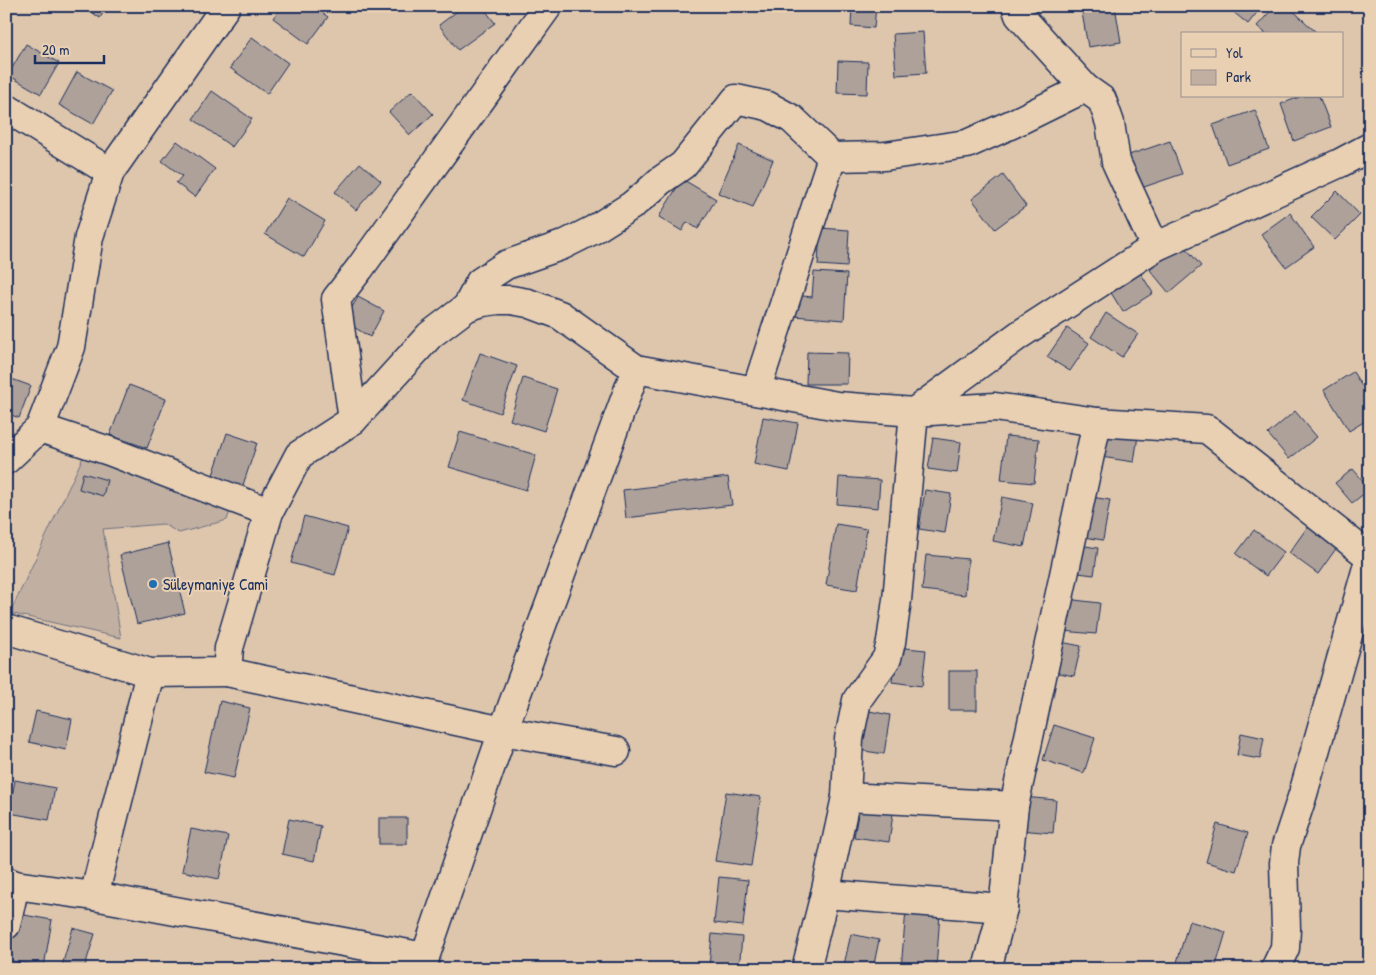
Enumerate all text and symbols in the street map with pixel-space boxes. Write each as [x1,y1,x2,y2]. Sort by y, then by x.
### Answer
scale bar [35,32,104,64]
legend [1181,32,1344,98]
text: 20 m [42,39,69,60]
text: Yol [1226,42,1243,63]
text: Park [1226,66,1251,87]
place label: Süleymaniye Cami [163,573,268,595]
marker: Süleymaniye Cami [147,578,159,590]

